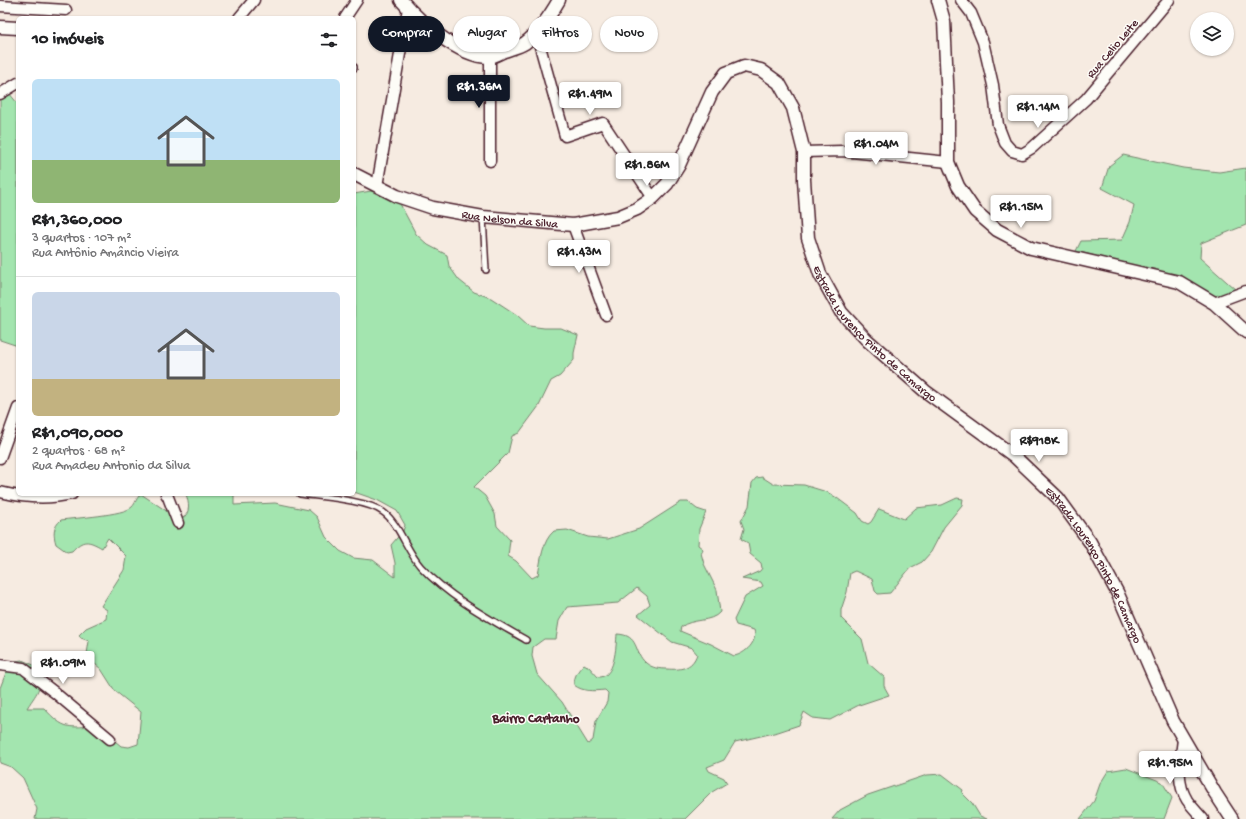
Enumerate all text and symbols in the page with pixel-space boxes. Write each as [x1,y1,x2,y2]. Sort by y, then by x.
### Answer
map controls [1190,12,1234,56]
button: layers [1190,12,1234,56]
chip: Comprar [368,16,445,52]
chip: Alugar [453,16,520,52]
chip: Filtros [528,16,592,52]
chip: Novo [600,16,658,52]
street label: Rua Celio Leite [1085,16,1143,82]
icon: filters [318,29,340,51]
text: 10 imóveis [32,30,103,50]
pin: R$1.36M [442,75,516,109]
text: R$1.36M [457,80,501,95]
pin: R$1.49M [553,82,627,116]
text: R$1.49M [568,87,612,102]
pin: R$1.14M [1001,95,1075,129]
text: R$1.14M [1017,100,1059,115]
icon: home [150,105,222,177]
pin: R$1.04M [839,132,913,166]
text: R$1.04M [854,137,898,152]
pin: R$1.86M [610,153,684,187]
text: R$1.86M [625,158,669,173]
pin: R$1.15M [984,195,1058,229]
text: R$1.15M [999,200,1043,215]
street label: Rua Nelson da Silva [460,208,559,233]
text: R$1,360,000 [32,211,122,231]
text: 3 quartos · 107 m² [32,231,131,246]
pin: R$1.43M [542,240,616,274]
text: R$1.43M [557,245,601,260]
text: Rua Antônio Amâncio Vieira [32,246,179,261]
street label: Estrada Lourenço Pinto de Camargo [809,264,939,406]
icon: home [150,318,222,390]
text: R$1,090,000 [32,424,123,444]
pin: R$918K [1006,429,1072,463]
text: R$918K [1020,434,1058,449]
text: 2 quartos · 68 m² [32,444,125,459]
text: Rua Amadeu Antonio da Silva [32,459,190,474]
street label: Estrada Lourenço Pinto de Camargo [1041,484,1143,646]
pin: R$1.09M [26,651,100,685]
text: R$1.09M [41,656,85,671]
district label: Bairro Cartanho [491,712,580,727]
pin: R$1.95M [1133,751,1207,785]
text: R$1.95M [1148,756,1192,771]

